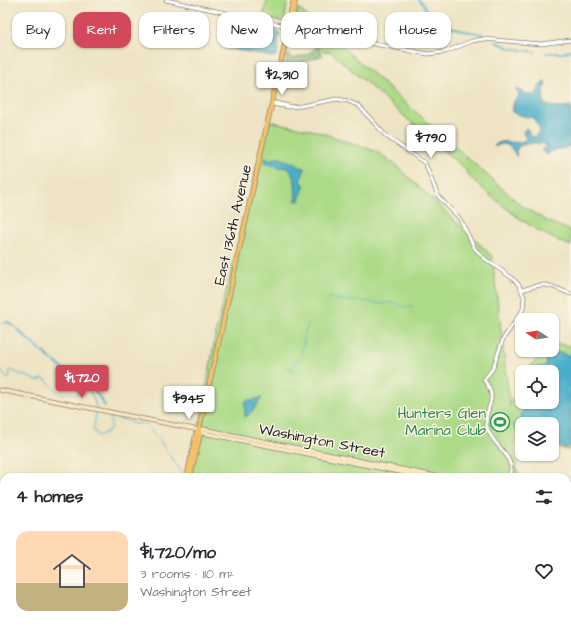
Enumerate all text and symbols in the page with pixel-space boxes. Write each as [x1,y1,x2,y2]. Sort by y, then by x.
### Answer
chip: Buy [12,12,65,48]
chip: Rent [73,12,131,48]
chip: Filters [139,12,209,48]
chip: New [217,12,273,48]
chip: Apartment [281,12,377,48]
chip: House [385,12,451,48]
pin: $2,310 [249,62,315,96]
text: $2,310 [265,66,299,84]
pin: $790 [407,125,455,159]
text: $790 [416,129,446,147]
street label: East 136th Avenue [209,163,257,287]
north arrow [515,313,559,357]
map controls [515,313,559,461]
pin: $1,720 [49,365,115,399]
button: locate [515,365,559,409]
text: $1,720 [65,369,99,387]
pin: $945 [165,386,213,420]
text: $945 [173,390,205,408]
place label: Hunters Glen Marina Club [397,403,487,441]
sports icon: Hunters Glen Marina Club [489,411,511,433]
button: layers [515,417,559,461]
street label: Washington Street [257,418,387,465]
text: 4 homes [16,485,83,509]
icon: filters [533,486,555,508]
text: $1,720/mo [140,541,216,565]
icon: home [48,547,96,595]
icon: heart [533,560,555,582]
text: 3 rooms · 110 m² [140,565,234,583]
text: Washington Street [140,583,251,601]

